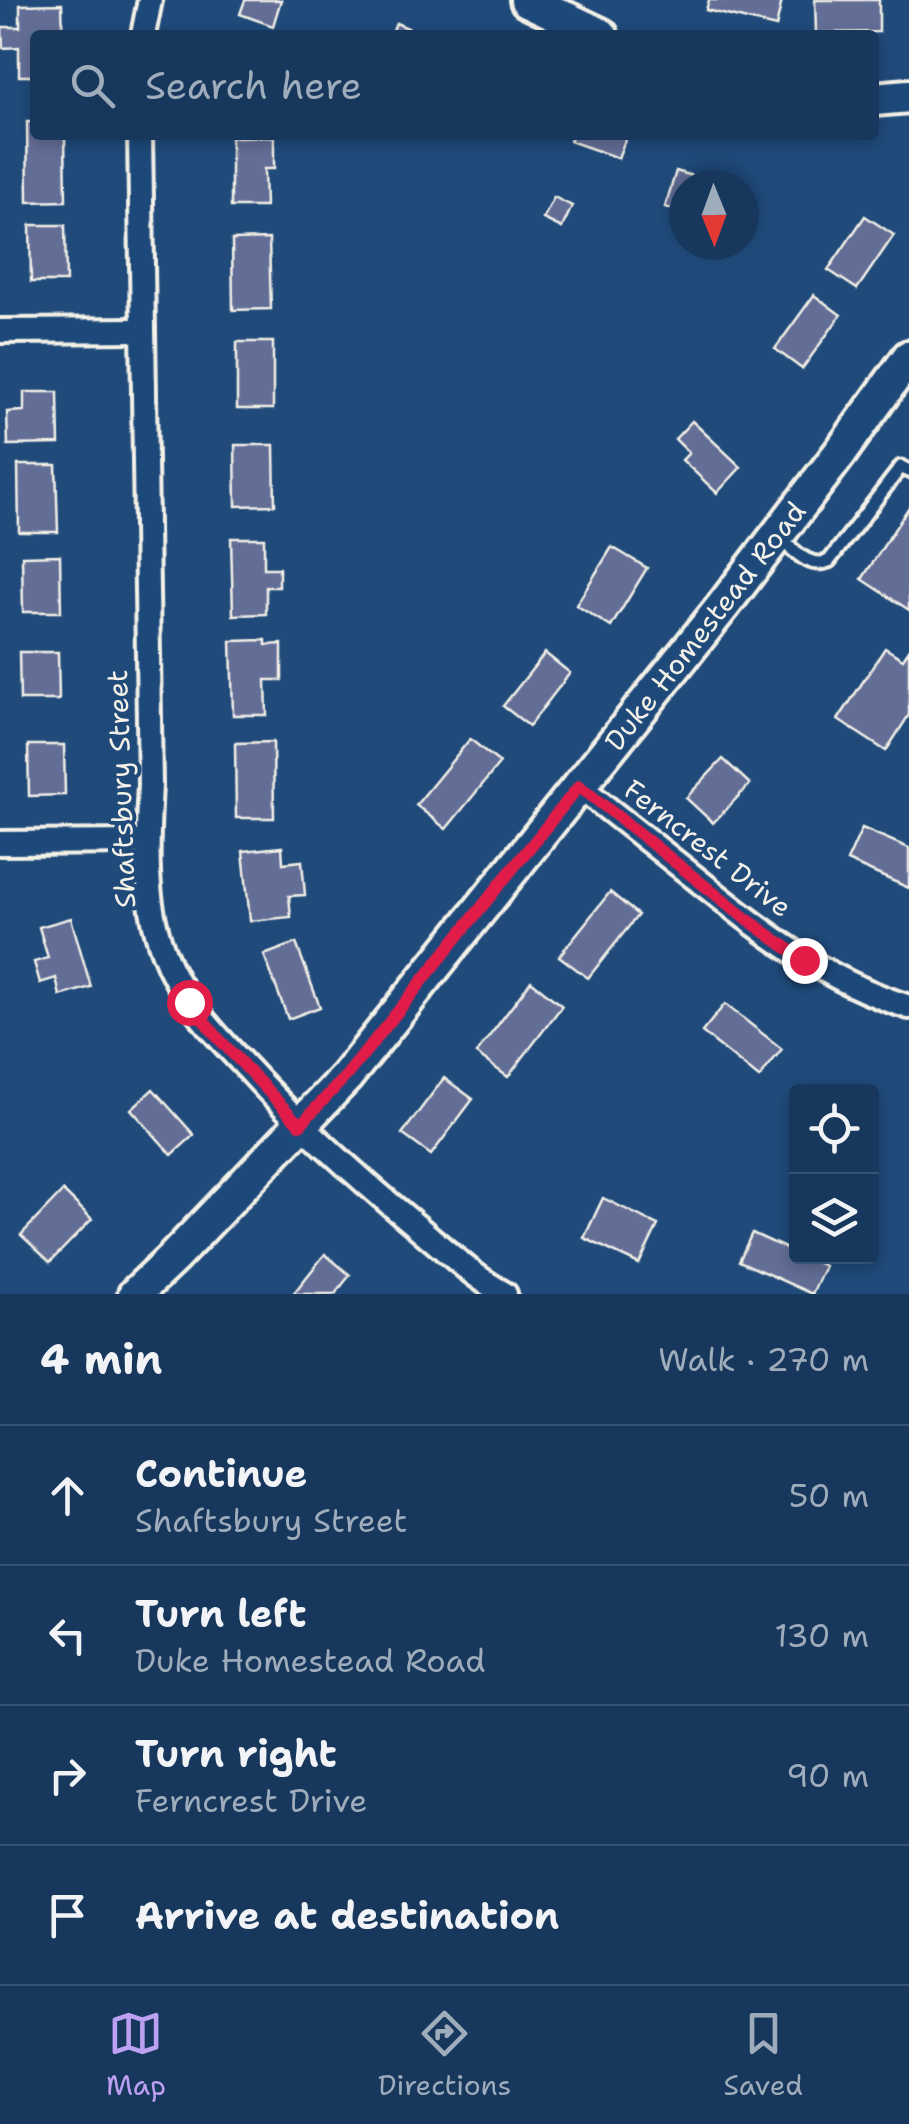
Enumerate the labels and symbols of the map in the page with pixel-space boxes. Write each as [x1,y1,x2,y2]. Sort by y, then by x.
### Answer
north arrow [669,170,759,260]
street label: Duke Homestead Road [596,493,814,759]
street label: Shaftsbury Street [98,669,144,909]
street label: Ferncrest Drive [616,770,800,926]
route end [782,938,828,984]
route start [167,980,213,1026]

